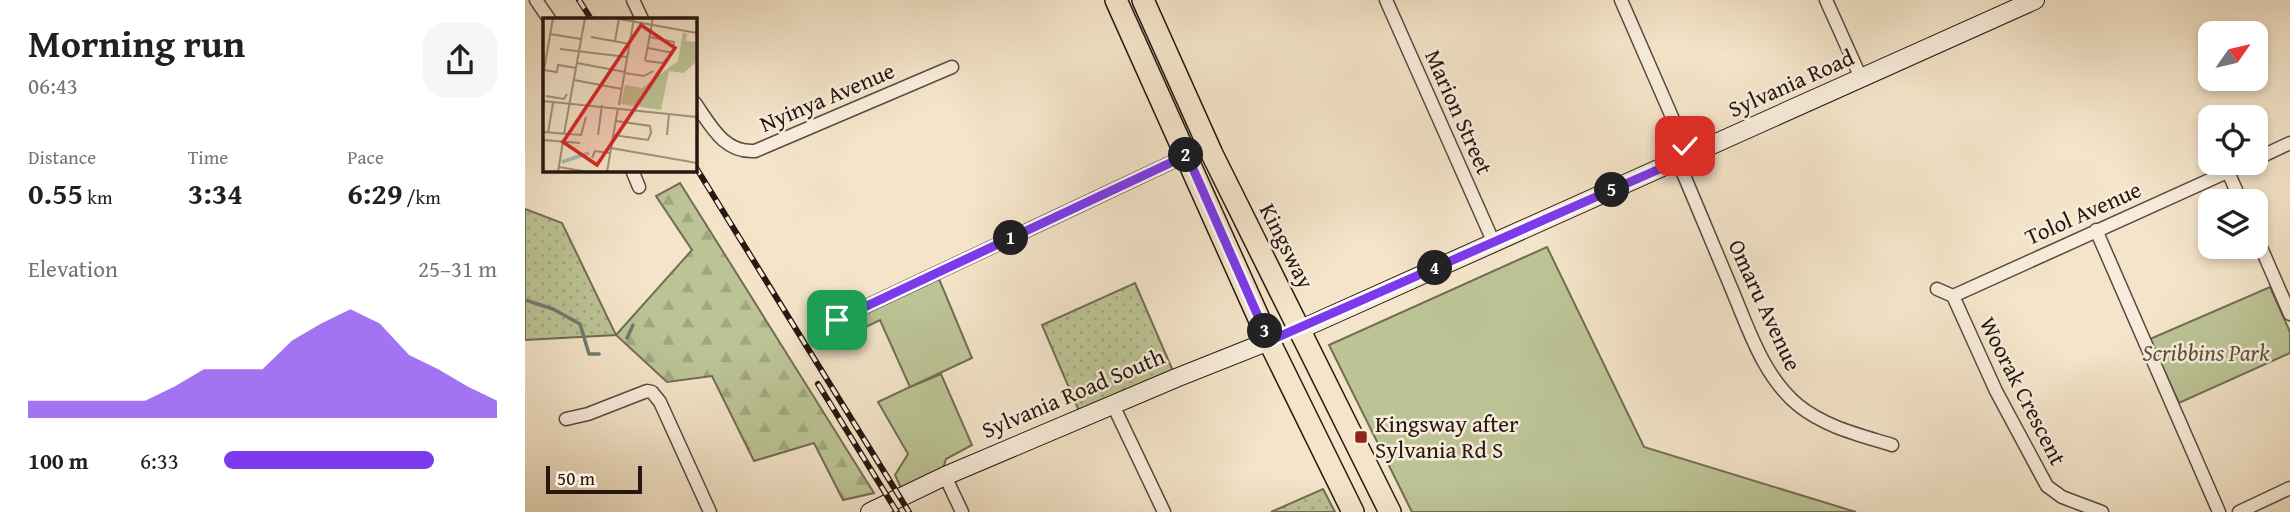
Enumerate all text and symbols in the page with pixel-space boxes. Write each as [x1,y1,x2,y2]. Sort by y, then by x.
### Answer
text: Morning run [28,15,245,71]
inset map [543,18,697,172]
north arrow [2198,21,2268,91]
map controls [2198,21,2268,259]
button: share [423,23,497,97]
street label: Sylvania Road [1723,40,1860,125]
street label: Marion Street [1417,44,1502,180]
street label: Nyinya Avenue [754,53,899,140]
text: 06:43 [28,69,78,102]
button: locate [2198,105,2268,175]
pin [1655,116,1715,176]
icon: check [1666,127,1704,165]
pin: 2 [1169,138,1203,172]
text: 2 [1181,140,1190,168]
text: Distance [28,143,96,171]
text: Time [188,143,228,171]
text: Pace [347,143,384,171]
text: 0.55 [28,171,83,215]
text: 3:34 [188,171,243,215]
text: 6:29 [347,171,402,215]
pin: 5 [1595,172,1629,208]
street label: Tolol Avenue [2019,172,2146,253]
text: 5 [1607,175,1616,203]
text: km [83,183,112,211]
text: /km [402,183,441,211]
button: layers [2198,189,2268,259]
street label: Kingsway [1252,197,1323,295]
pin: 1 [993,220,1029,256]
text: 1 [1006,223,1015,251]
street label: Omaru Avenue [1721,234,1810,376]
pin: 4 [1417,250,1453,286]
text: Elevation [28,252,118,285]
text: 25–31 m [418,252,497,285]
text: 4 [1430,253,1439,281]
pin [807,290,867,350]
icon: arrive [818,301,856,339]
street label: Woorak Crescent [1972,311,2075,471]
pin: 3 [1247,314,1283,348]
text: 3 [1260,316,1269,344]
park label: Scribbins Park [2142,336,2270,369]
street label: Sylvania Road South [976,339,1170,446]
place label: Kingsway after Sylvania Rd S [1375,407,1519,466]
marker: Kingsway after Sylvania Rd S [1353,429,1369,445]
text: 100 m [28,444,89,477]
text: 6:33 [140,444,179,477]
scale bar [546,463,642,495]
text: 50 m [557,464,595,492]

